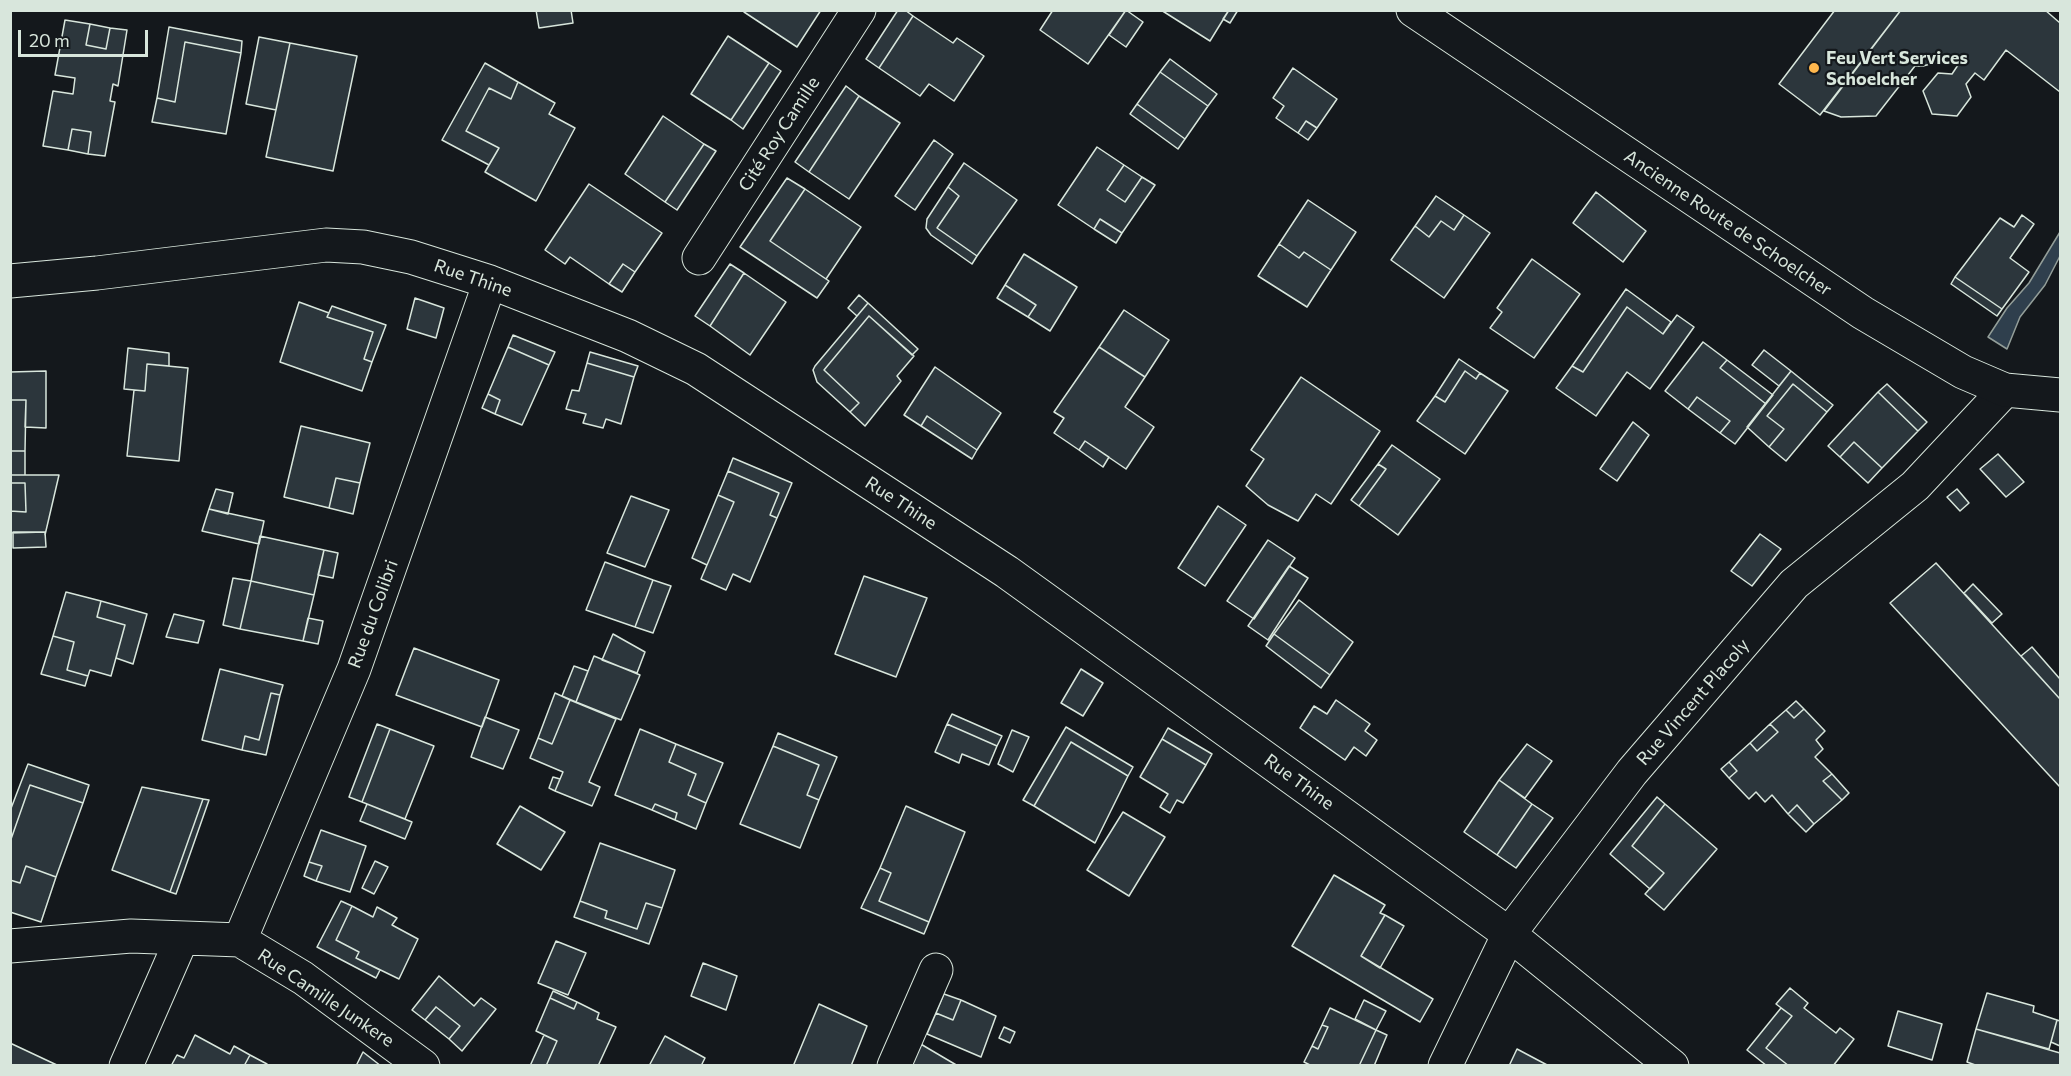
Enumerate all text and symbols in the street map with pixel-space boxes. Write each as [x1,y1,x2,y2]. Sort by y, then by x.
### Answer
scale bar [21,18,152,56]
text: 20 m [29,29,70,51]
place label: Feu Vert Services Schoelcher [1826,47,1968,90]
marker: Feu Vert Services Schoelcher [1807,61,1821,75]
street label: Cité Roy Camille [734,73,824,195]
street label: Ancienne Route de Schoelcher [1620,145,1836,301]
street label: Rue Thine [431,255,515,301]
street label: Rue Thine [861,472,941,534]
street label: Rue du Colibri [343,557,403,671]
street label: Rue Vincent Placoly [1632,634,1754,770]
street label: Rue Thine [1260,749,1338,815]
street label: Rue Camille Junkere [254,944,398,1052]

